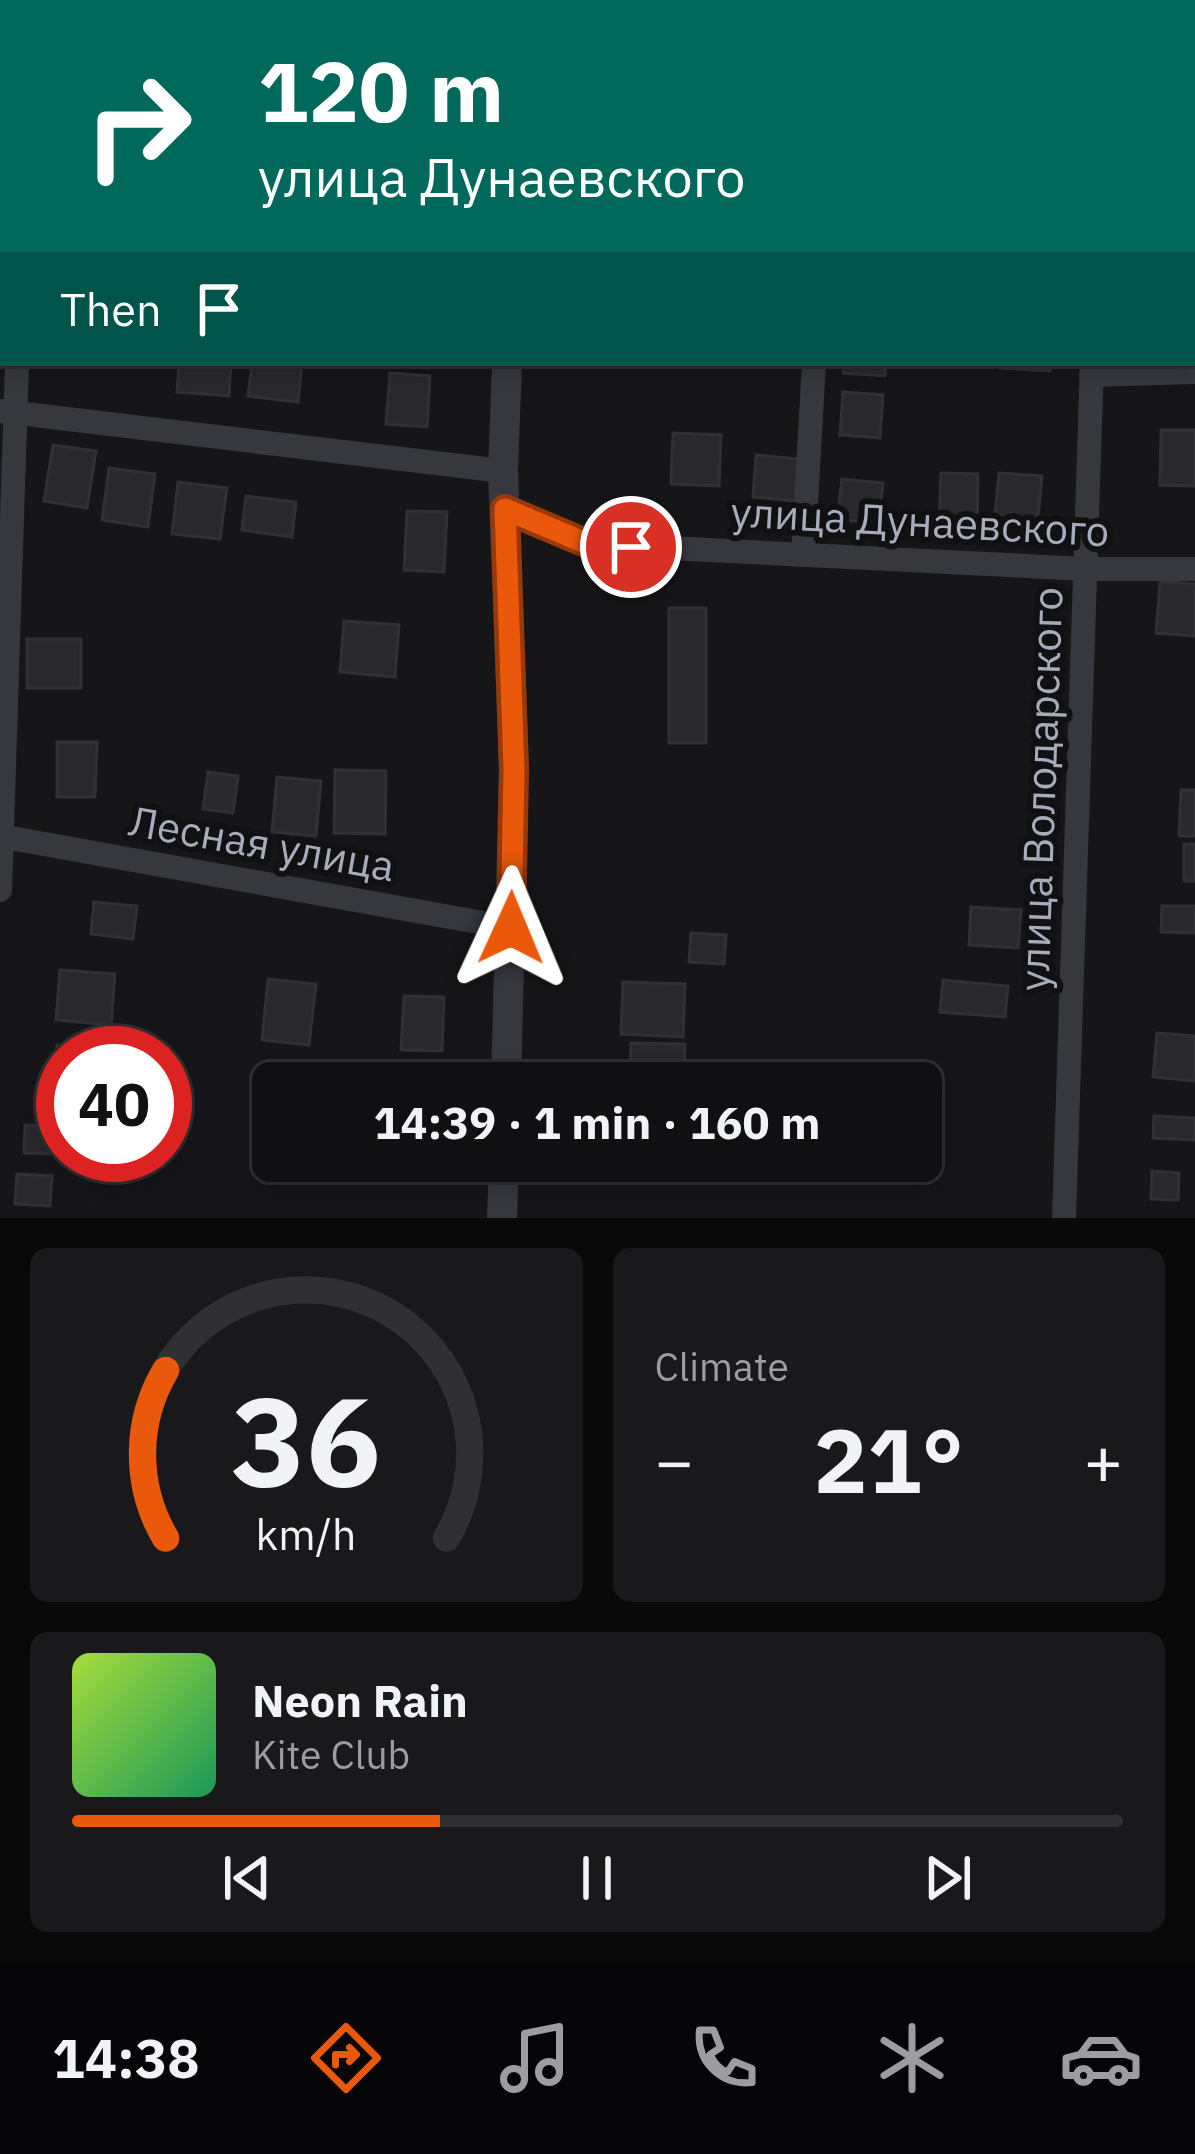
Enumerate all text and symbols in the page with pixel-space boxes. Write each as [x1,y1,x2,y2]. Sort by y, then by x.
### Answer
text: 120 m [258,36,504,145]
icon: right [60,48,216,204]
text: улица Дунаевского [258,142,745,212]
icon: arrive [186,276,252,342]
text: Then [60,280,162,338]
street label: улица Дунаевского [729,484,1111,558]
pin [580,496,682,598]
icon: arrive [598,514,664,580]
street label: улица Володарского [1005,586,1075,992]
street label: Лесная улица [125,793,399,893]
position arrow [448,865,574,991]
speed limit sign: 40 [36,1026,192,1182]
text: 14:39 · 1 min · 160 m [374,1093,820,1151]
text: Climate [655,1341,789,1392]
text: 36 [231,1359,381,1521]
text: 21° [814,1401,964,1518]
text: − [655,1417,694,1503]
text: + [1083,1417,1123,1503]
text: km/h [256,1506,357,1562]
text: Neon Rain [252,1671,468,1729]
text: Kite Club [252,1729,410,1780]
icon: previous [214,1845,280,1911]
icon: pause [564,1845,630,1911]
icon: next [915,1845,981,1911]
icon: directions [304,2016,388,2100]
icon: music [493,2016,577,2100]
icon: phone [682,2016,766,2100]
icon: climate [870,2016,954,2100]
icon: car [1059,2016,1143,2100]
text: 14:38 [52,2023,200,2093]

